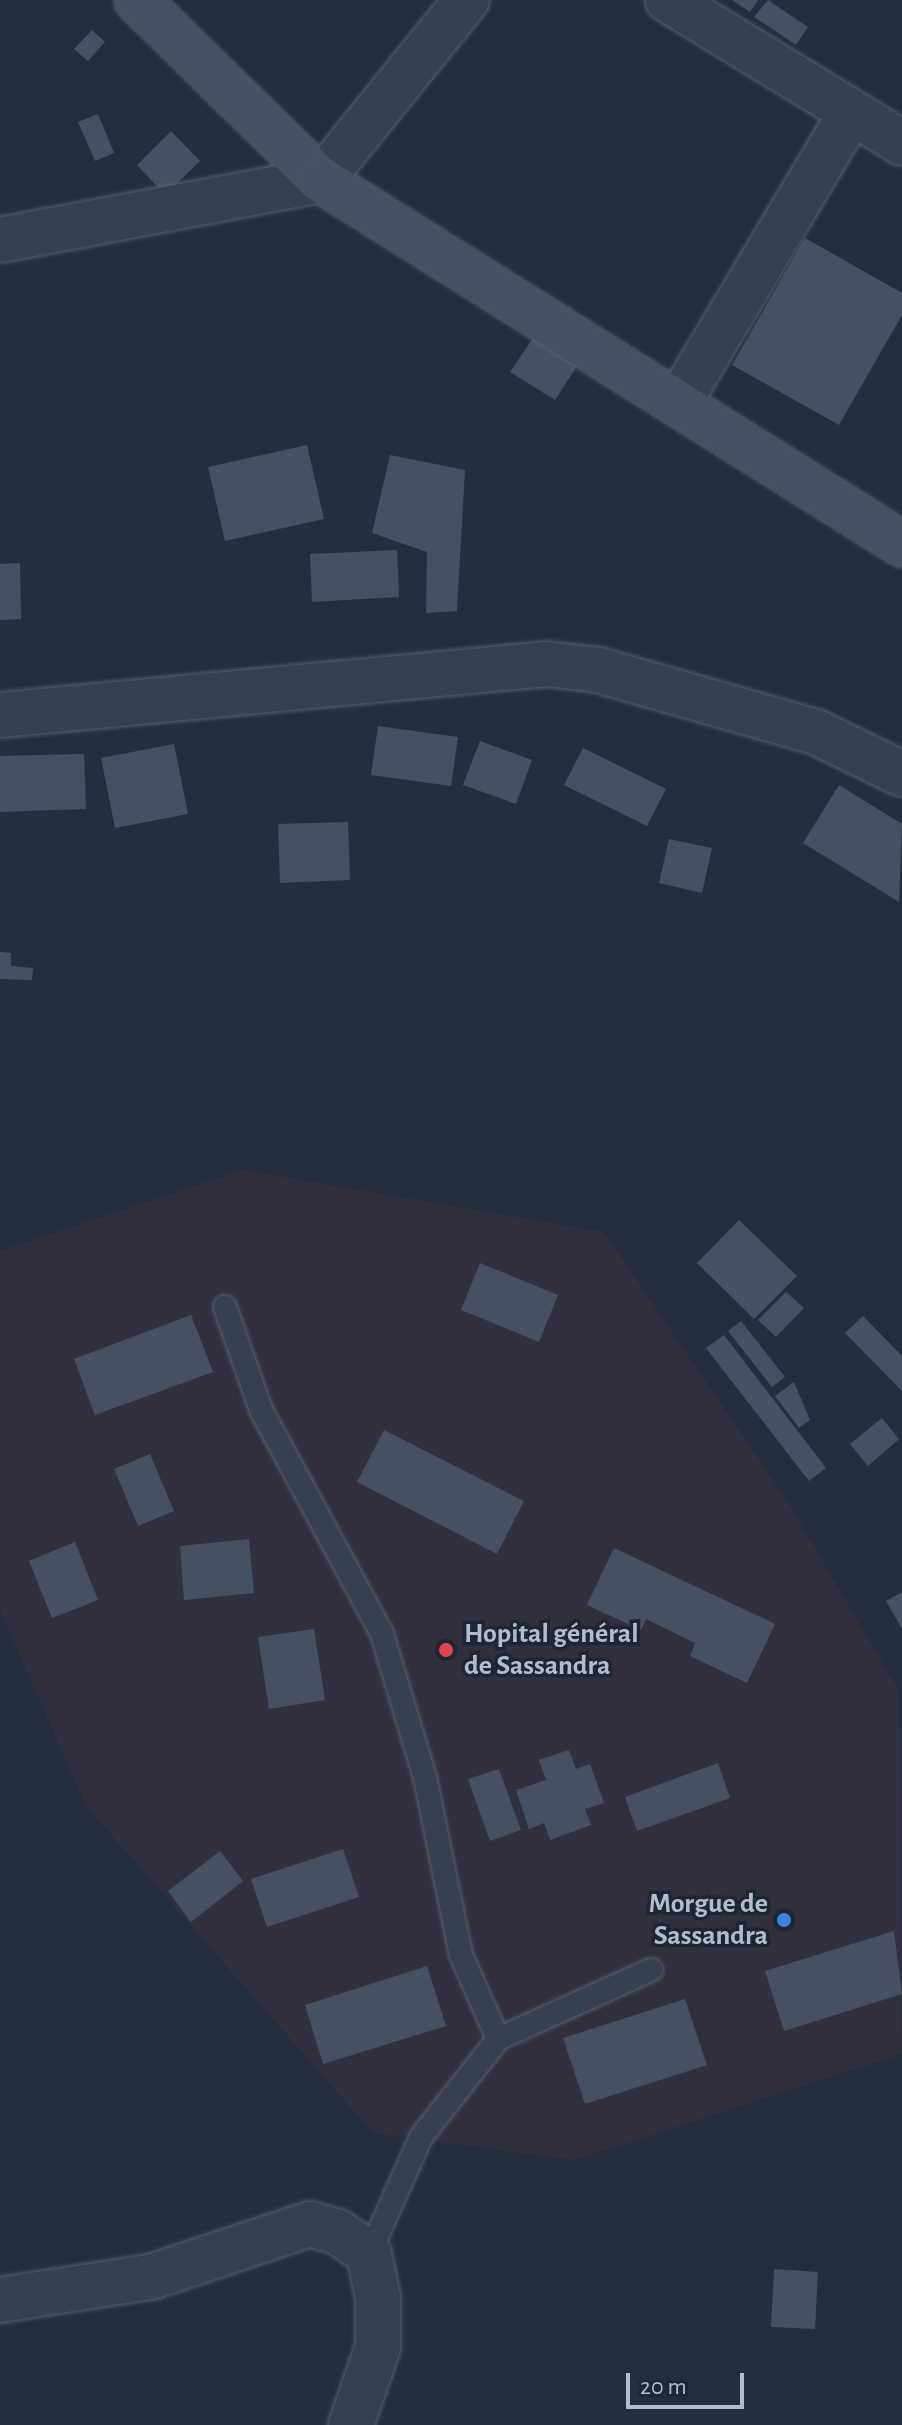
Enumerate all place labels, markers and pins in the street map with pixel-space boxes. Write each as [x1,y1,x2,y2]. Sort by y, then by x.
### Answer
place label: Hopital général de Sassandra [464,1617,639,1683]
marker: Hopital général de Sassandra [435,1639,457,1661]
place label: Morgue de Sassandra [649,1887,768,1953]
marker: Morgue de Sassandra [775,1911,793,1929]

